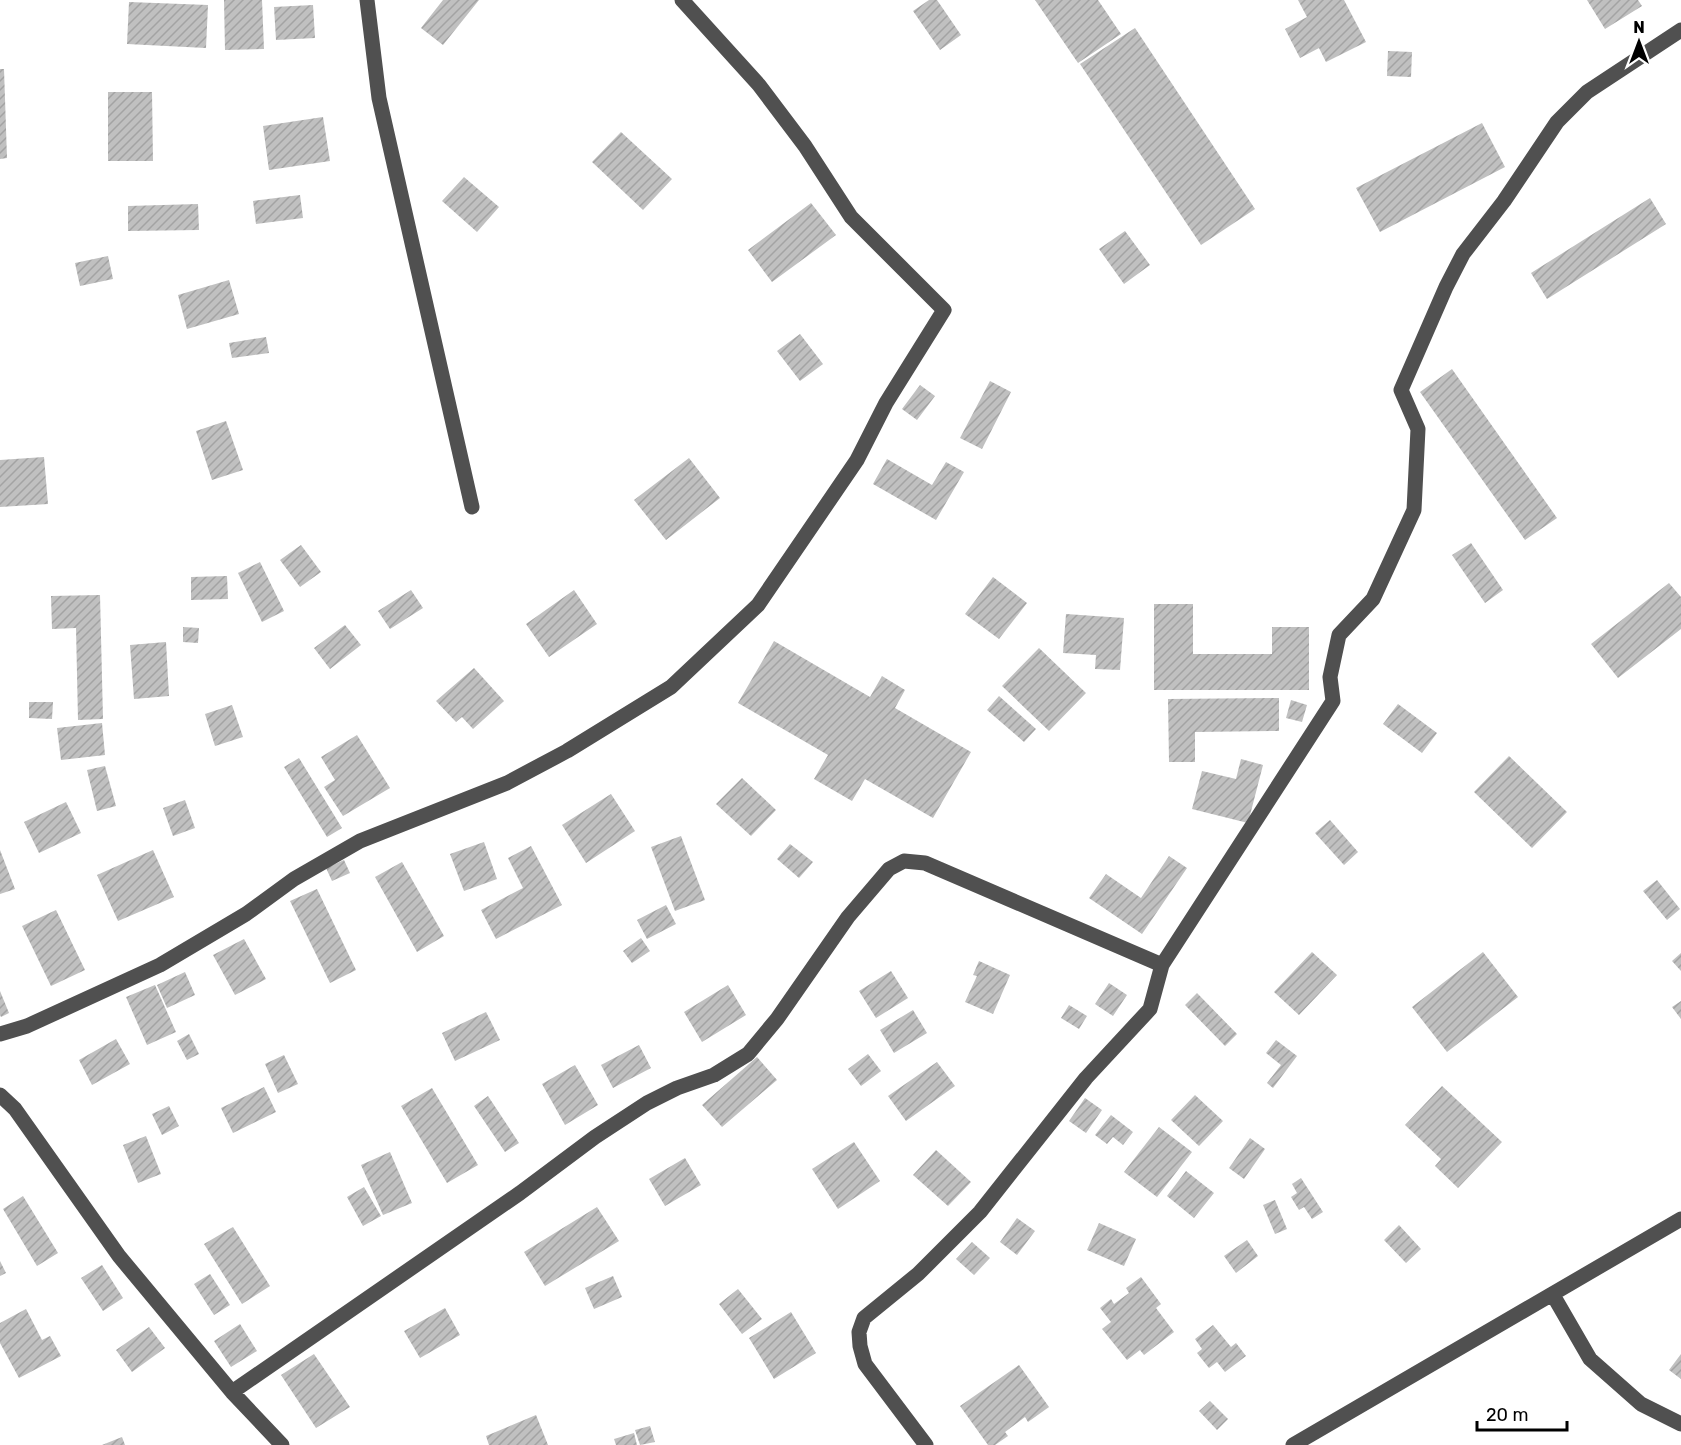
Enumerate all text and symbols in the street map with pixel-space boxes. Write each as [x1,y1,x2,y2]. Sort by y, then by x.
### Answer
north arrow [1609,12,1669,72]
text: N [1633,18,1645,37]
scale bar [1477,1394,1567,1432]
text: 20 m [1486,1404,1528,1426]

